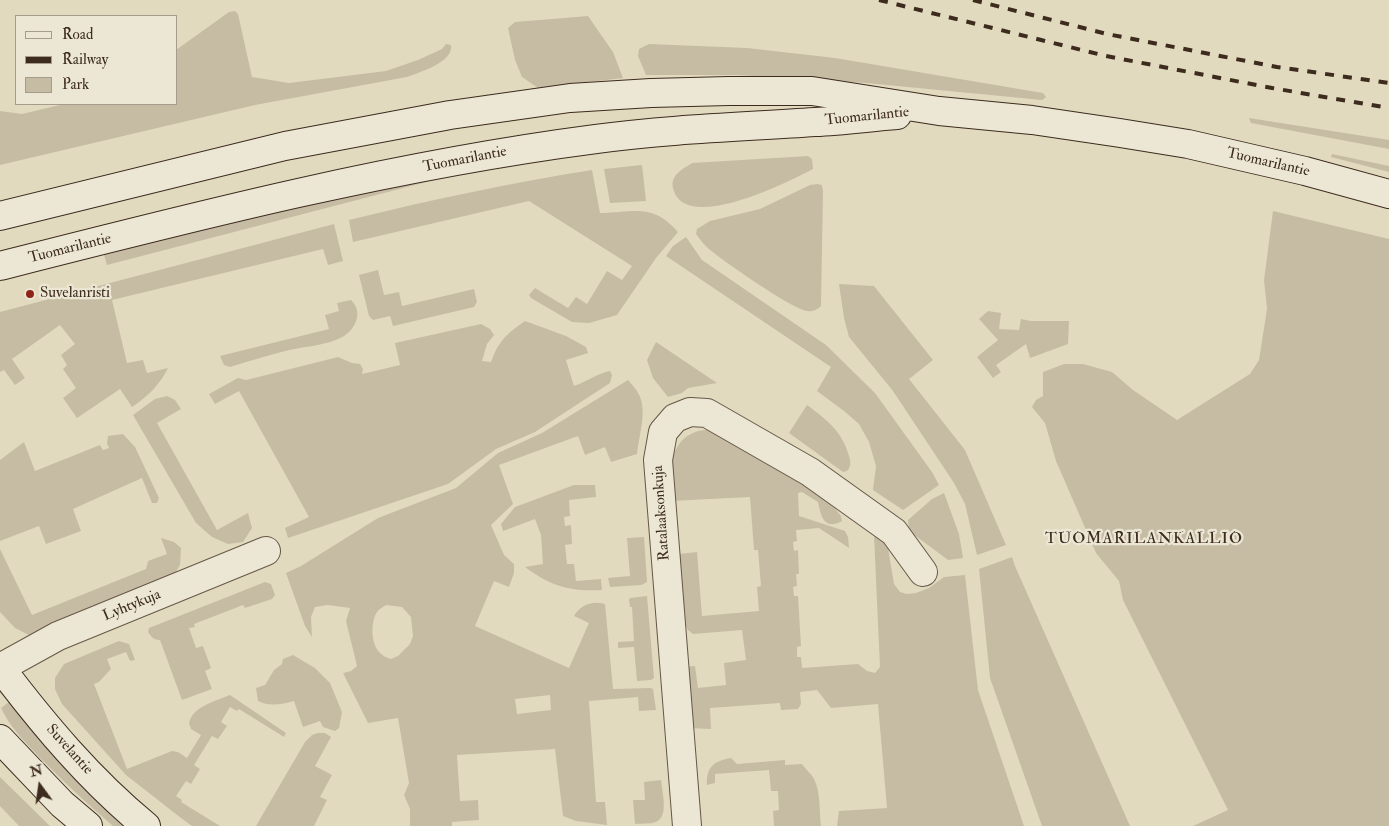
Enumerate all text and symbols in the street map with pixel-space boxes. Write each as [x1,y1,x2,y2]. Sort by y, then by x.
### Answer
legend [15,15,178,105]
text: Road [62,25,93,44]
text: Railway [62,50,108,69]
text: Park [62,75,89,94]
street label: Tuomarilantie [824,104,910,130]
street label: Tuomarilantie [422,143,508,177]
street label: Tuomarilantie [1225,145,1311,181]
street label: Tuomarilantie [27,230,113,268]
place label: Suvelanristi [40,285,110,303]
marker: Suvelanristi [24,288,36,300]
street label: Ratalaaksonkuja [650,465,674,561]
district label: TUOMARILANKALLIO [1043,530,1245,550]
street label: Lyhtykuja [100,586,164,626]
street label: Suvelantie [42,721,96,779]
north arrow [15,761,65,811]
text: N [28,761,44,781]

